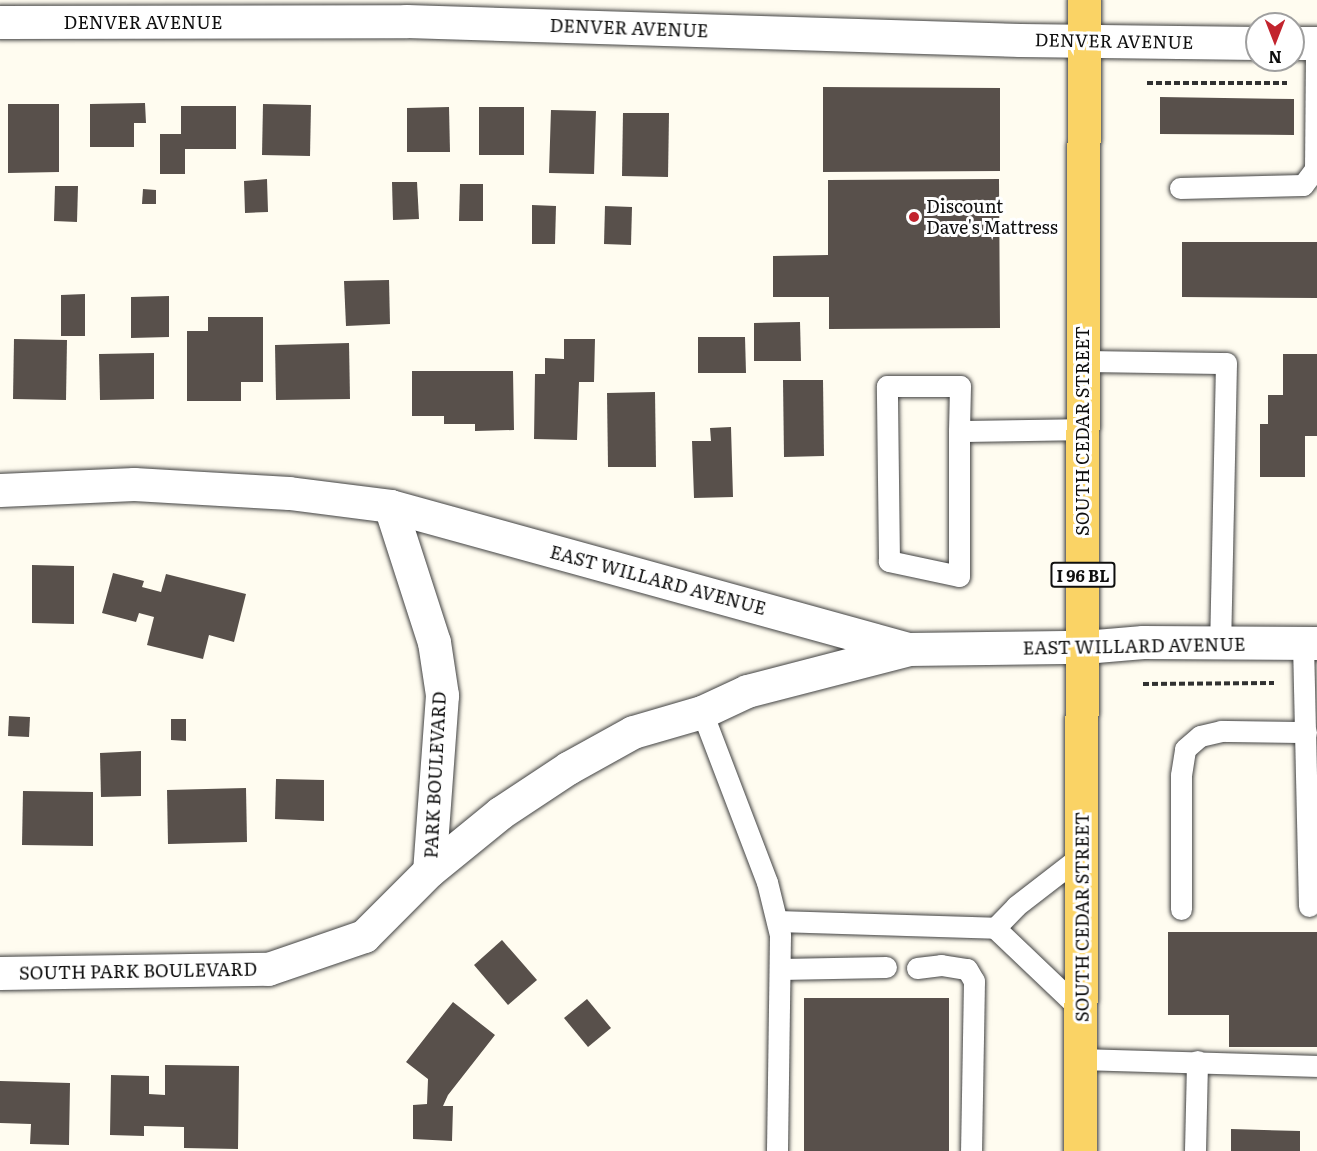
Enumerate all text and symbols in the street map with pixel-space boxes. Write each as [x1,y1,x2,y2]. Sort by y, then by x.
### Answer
street label: DENVER AVENUE [64,11,222,33]
north arrow [1245,12,1305,72]
street label: DENVER AVENUE [549,14,709,42]
street label: DENVER AVENUE [1034,29,1194,53]
text: N [1268,46,1282,70]
place label: Discount Dave's Mattress [926,196,1058,238]
marker: Discount Dave's Mattress [907,210,921,224]
street label: SOUTH CEDAR STREET [1071,326,1093,536]
street label: EAST WILLARD AVENUE [548,541,768,619]
road number: I 96 BL [1050,562,1116,588]
street label: EAST WILLARD AVENUE [1022,633,1246,659]
street label: PARK BOULEVARD [420,691,450,859]
street label: SOUTH CEDAR STREET [1071,812,1093,1022]
street label: SOUTH PARK BOULEVARD [19,958,257,984]

